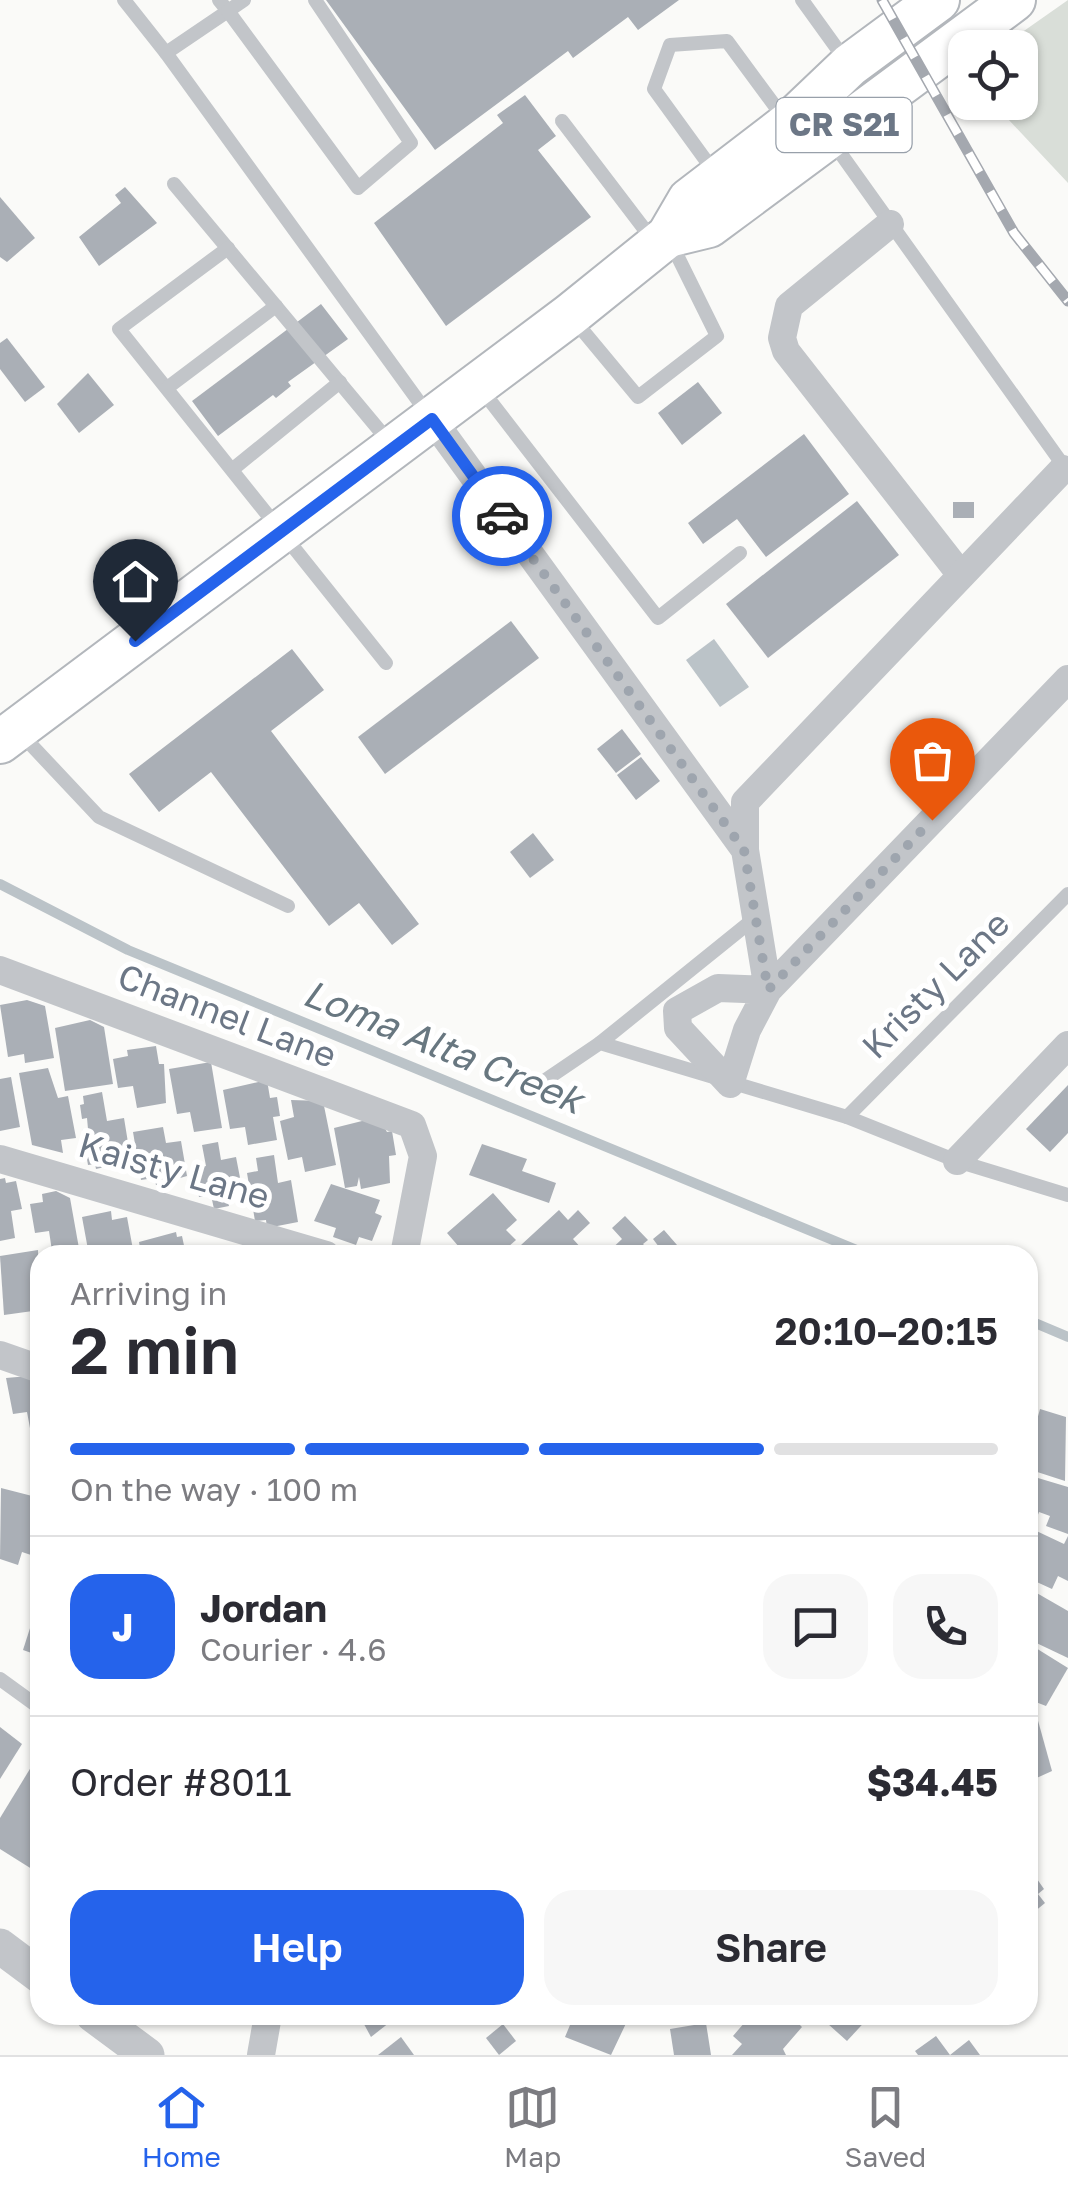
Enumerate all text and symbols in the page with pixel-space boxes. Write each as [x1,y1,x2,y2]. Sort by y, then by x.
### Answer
map controls [948,30,1038,120]
button: locate [948,30,1038,120]
road number: CR S21 [776,98,912,152]
courier [452,466,552,566]
icon: car [475,489,530,544]
pin [93,539,178,642]
icon: home [108,554,163,609]
pin [890,718,975,821]
icon: bag [905,733,960,788]
street label: Kristy Lane [853,902,1018,1067]
street label: Channel Lane [112,954,342,1076]
water label: Loma Alta Creek [298,969,593,1123]
street label: Kaisty Lane [74,1123,274,1217]
text: Arriving in [70,1274,227,1312]
text: 20:10–20:15 [775,1308,998,1353]
text: 2 min [70,1310,239,1388]
text: On the way · 100 m [70,1470,358,1508]
button: chat [763,1574,868,1679]
button: phone [893,1574,998,1679]
text: Jordan [200,1585,327,1630]
text: J [112,1604,133,1649]
text: Courier · 4.6 [200,1630,387,1668]
text: Order #8011 [70,1759,292,1804]
text: $34.45 [867,1759,998,1804]
button: Help [70,1890,524,2005]
button: Share [544,1890,998,2005]
tab: Home [142,2080,221,2173]
tab: Map [504,2080,561,2173]
tab: Saved [845,2080,926,2173]

